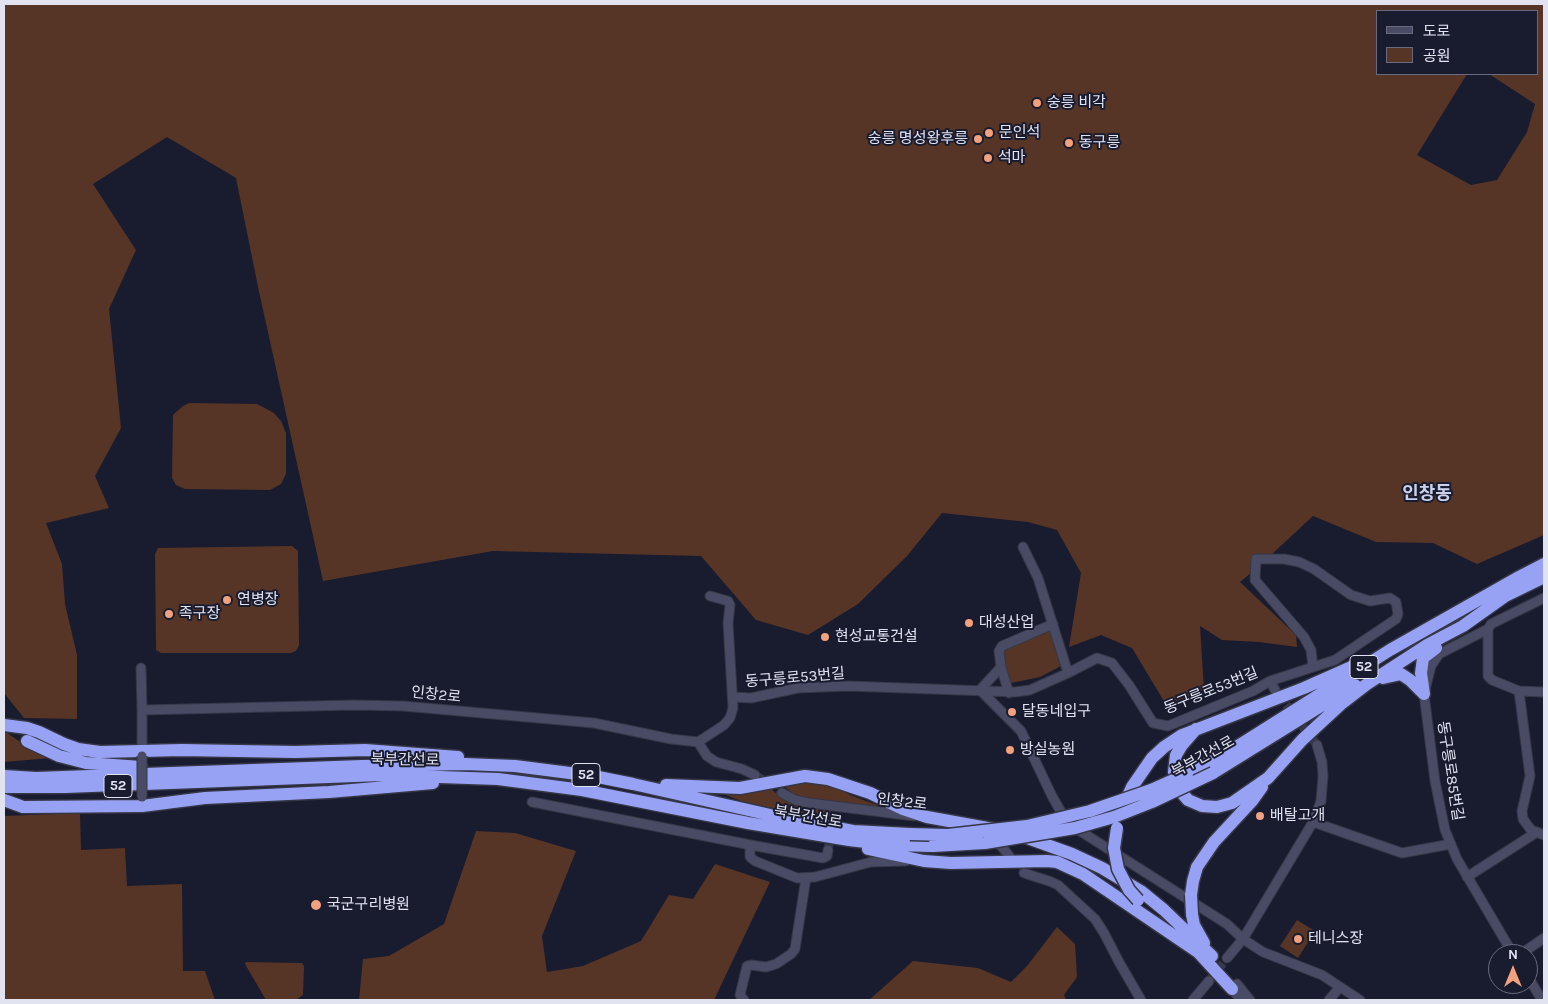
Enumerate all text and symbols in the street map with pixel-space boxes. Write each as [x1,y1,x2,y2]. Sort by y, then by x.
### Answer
legend [1376,10,1538,75]
text: 도로 [1423,22,1451,40]
text: 공원 [1423,47,1451,65]
place label: 숭릉 비각 [1047,94,1106,112]
marker: 숭릉 비각 [1031,97,1043,109]
place label: 문인석 [999,124,1040,142]
marker: 문인석 [983,127,995,139]
place label: 숭릉 명성왕후릉 [868,130,968,148]
marker: 숭릉 명성왕후릉 [972,133,984,145]
place label: 동구릉 [1079,134,1120,152]
marker: 동구릉 [1063,137,1075,149]
place label: 석마 [998,149,1026,167]
marker: 석마 [982,152,994,164]
district label: 인창동 [1402,483,1452,505]
place label: 연병장 [237,591,278,609]
marker: 연병장 [221,594,233,606]
place label: 족구장 [179,605,220,623]
marker: 족구장 [163,608,175,620]
place label: 대성산업 [979,614,1034,632]
marker: 대성산업 [963,617,975,629]
place label: 현성교통건설 [835,628,918,646]
marker: 현성교통건설 [819,631,831,643]
road number: 52 [1350,656,1378,679]
street label: 동구릉로53번길 [1161,664,1261,718]
street label: 동구릉로53번길 [744,665,846,691]
street label: 인창2로 [410,683,462,707]
place label: 달동네입구 [1022,703,1091,721]
marker: 달동네입구 [1006,706,1018,718]
street label: 동구릉로85번길 [1433,720,1467,822]
street label: 북부간선로 [1168,732,1238,782]
place label: 방실농원 [1020,741,1075,759]
marker: 방실농원 [1004,744,1016,756]
street label: 북부간선로 [370,750,440,770]
road number: 52 [572,764,600,786]
road number: 52 [104,774,132,798]
street label: 인창2로 [876,790,928,814]
street label: 북부간선로 [772,802,844,832]
place label: 배탈고개 [1270,807,1325,825]
marker: 배탈고개 [1254,810,1266,822]
place label: 국군구리병원 [327,896,410,914]
marker: 국군구리병원 [309,898,323,912]
place label: 테니스장 [1308,930,1363,948]
marker: 테니스장 [1292,933,1304,945]
north arrow [1488,944,1538,994]
text: N [1508,946,1518,963]

